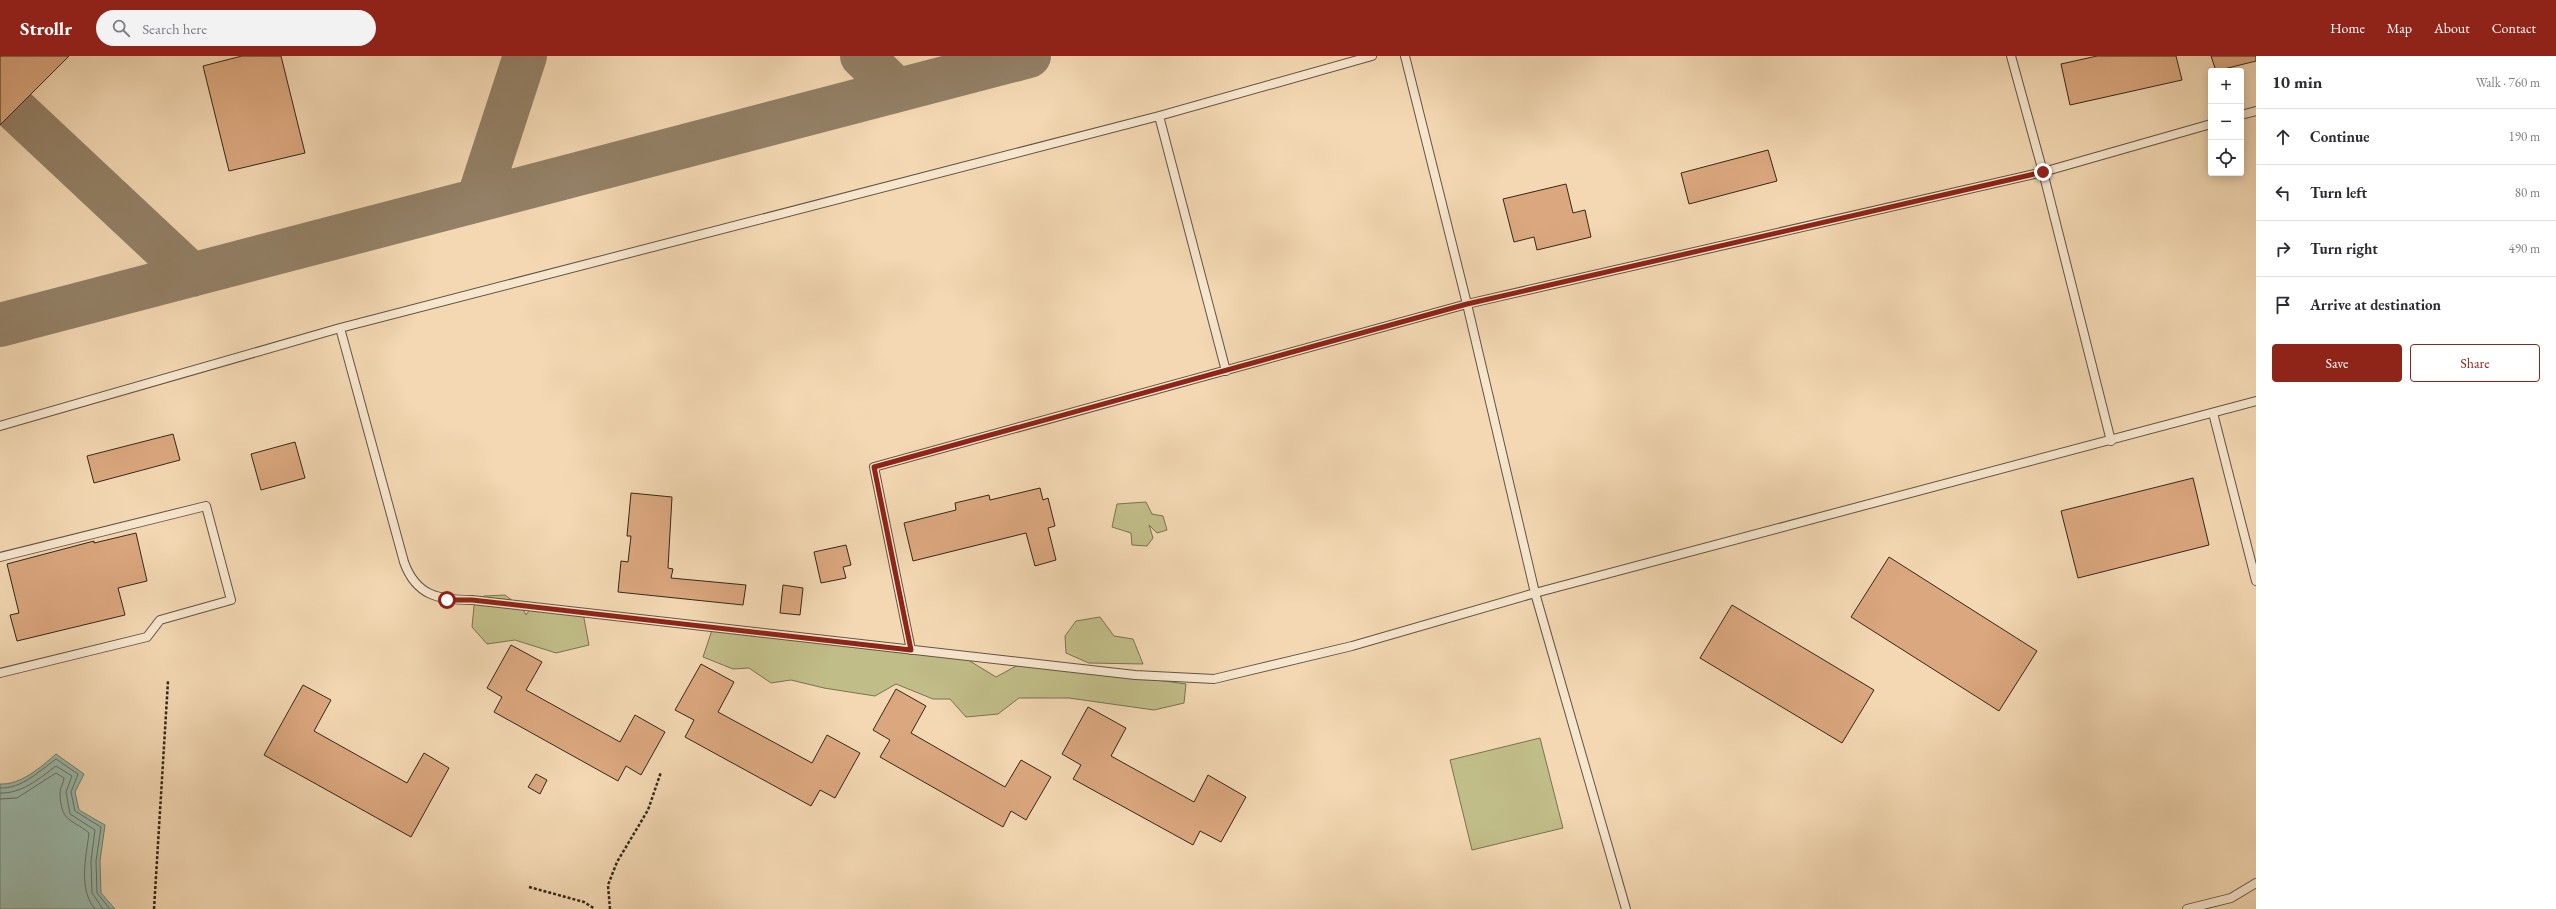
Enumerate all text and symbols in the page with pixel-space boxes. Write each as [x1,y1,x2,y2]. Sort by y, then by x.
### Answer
search box [96,10,376,46]
text: Strollr [20,16,72,41]
icon: search [110,17,132,39]
text: Search here [142,19,207,38]
text: Home [2330,19,2365,37]
text: Map [2387,19,2412,37]
text: About [2434,19,2470,37]
text: Contact [2492,19,2536,37]
map controls [2208,68,2244,176]
button: + [2208,68,2244,104]
text: 10 min [2272,71,2322,93]
text: Walk · 760 m [2476,74,2540,91]
button: − [2208,104,2244,140]
icon: ahead [2272,126,2294,148]
text: Continue [2310,127,2370,146]
text: 190 m [2509,128,2540,145]
button: locate [2208,140,2244,176]
route end [2034,163,2052,181]
icon: left [2272,182,2294,204]
text: Turn left [2310,183,2367,202]
text: 80 m [2515,184,2540,201]
icon: right [2272,238,2294,260]
text: Turn right [2310,239,2378,258]
text: 490 m [2509,240,2540,257]
icon: arrive [2272,294,2294,316]
text: Arrive at destination [2310,295,2441,314]
button: Save [2272,344,2402,382]
button: Share [2410,344,2540,382]
route start [438,591,456,609]

